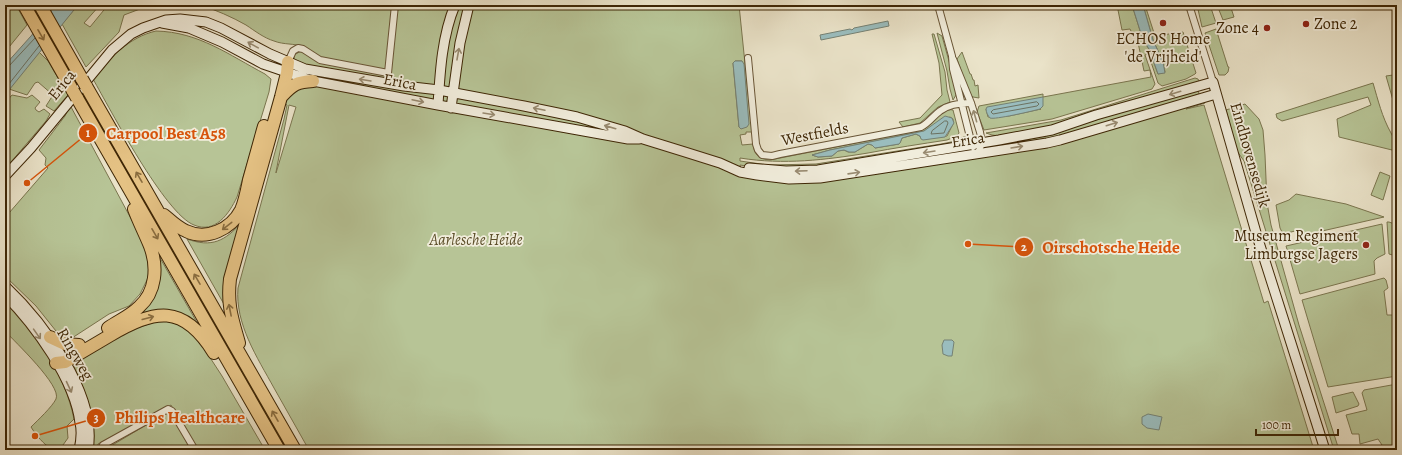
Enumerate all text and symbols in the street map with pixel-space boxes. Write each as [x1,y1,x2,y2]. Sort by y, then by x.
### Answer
place label: Zone 2 [1314,13,1358,35]
place label: Zone 4 [1216,17,1259,39]
marker: ECHOS Home 'de Vrijheid' [1158,18,1168,28]
marker: Zone 2 [1301,19,1311,29]
marker: Zone 4 [1262,23,1272,33]
place label: ECHOS Home 'de Vrijheid' [1116,28,1210,68]
one-way arrow [37,29,45,41]
one-way arrow [247,41,259,48]
one-way arrow [454,48,462,61]
street label: Erica [43,65,81,105]
street label: Erica [381,68,419,96]
one-way arrow [359,76,372,84]
one-way arrow [1169,90,1182,97]
one-way arrow [411,97,424,105]
street label: Eindhovensedijk [1224,100,1276,210]
one-way arrow [533,104,546,112]
one-way arrow [971,109,978,122]
one-way arrow [482,110,495,118]
street label: Westfields [778,117,851,151]
callout: Carpool Best A58 [78,119,233,148]
one-way arrow [1106,120,1119,127]
text: Carpool Best A58 [106,122,226,145]
one-way arrow [604,123,617,130]
text: 1 [86,125,91,141]
street label: Erica [950,126,987,154]
one-way arrow [1010,143,1023,151]
one-way arrow [923,148,936,156]
one-way arrow [795,167,808,175]
one-way arrow [847,169,860,177]
one-way arrow [134,171,142,183]
one-way arrow [222,221,233,230]
place label: Museum Regiment Limburgse Jagers [1234,225,1358,265]
one-way arrow [152,228,160,240]
park label: Aarlesche Heide [429,229,523,251]
callout: Oirschotsche Heide [1014,232,1188,261]
text: Oirschotsche Heide [1042,236,1180,259]
text: 2 [1021,239,1027,255]
marker: Museum Regiment Limburgse Jagers [1361,240,1371,250]
one-way arrow [192,273,200,285]
one-way arrow [226,304,234,317]
one-way arrow [141,313,154,321]
street label: Ringweg [51,324,99,384]
one-way arrow [33,328,41,339]
one-way arrow [66,380,73,392]
callout: Philips Healthcare [86,403,253,432]
text: Philips Healthcare [115,406,245,429]
text: 3 [93,410,99,426]
one-way arrow [271,410,279,422]
scale bar [1256,411,1338,437]
text: 100 m [1262,417,1291,433]

